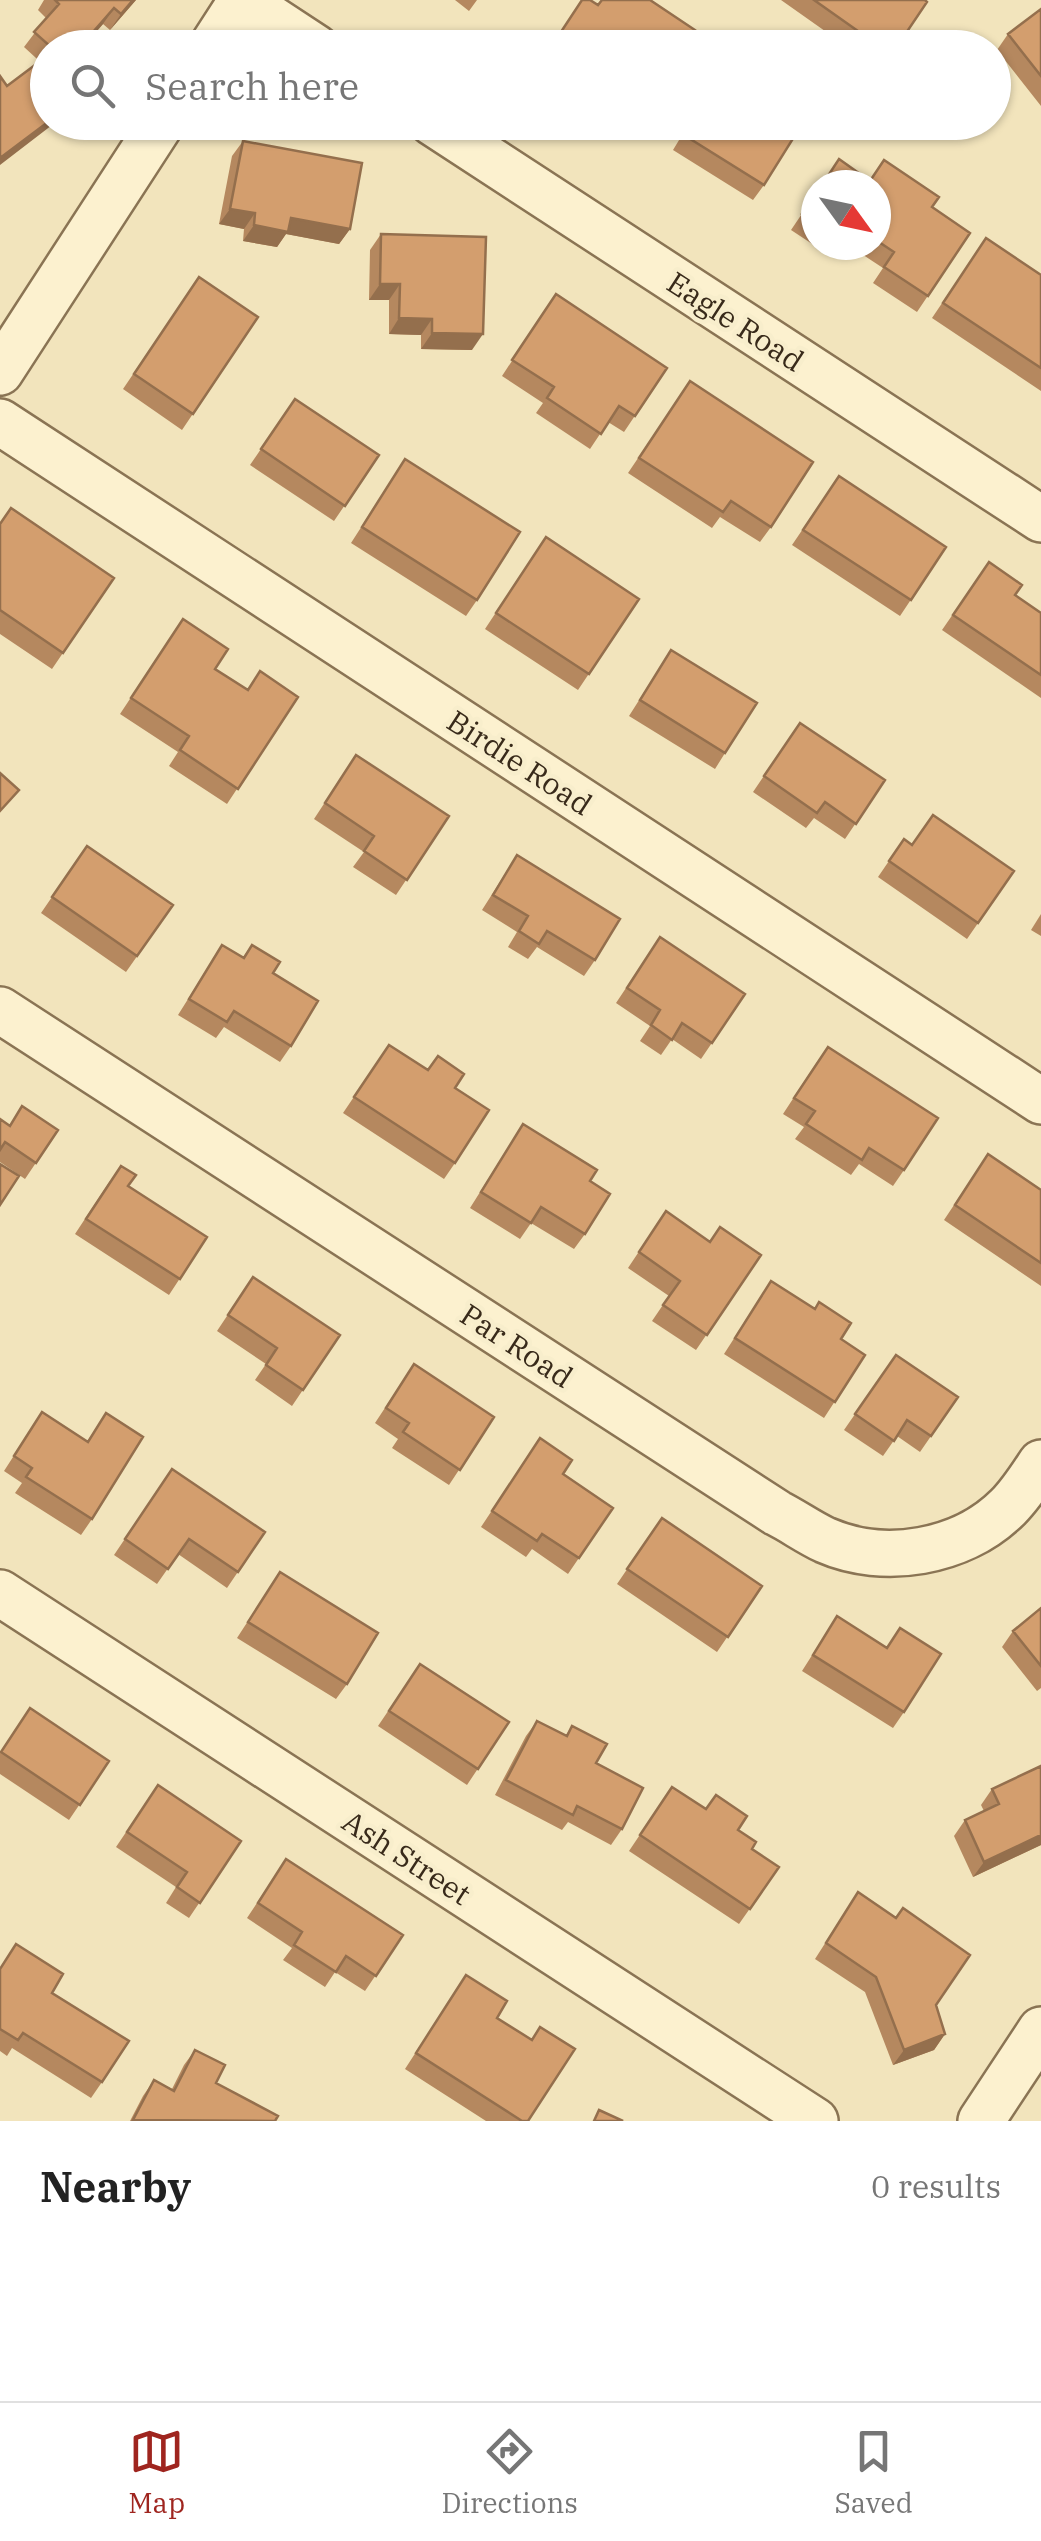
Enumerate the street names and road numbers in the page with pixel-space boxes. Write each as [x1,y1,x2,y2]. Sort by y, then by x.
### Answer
street label: Eagle Road [660,262,812,380]
street label: Birdie Road [440,701,600,823]
street label: Par Road [453,1294,581,1396]
street label: Ash Street [336,1801,478,1913]

